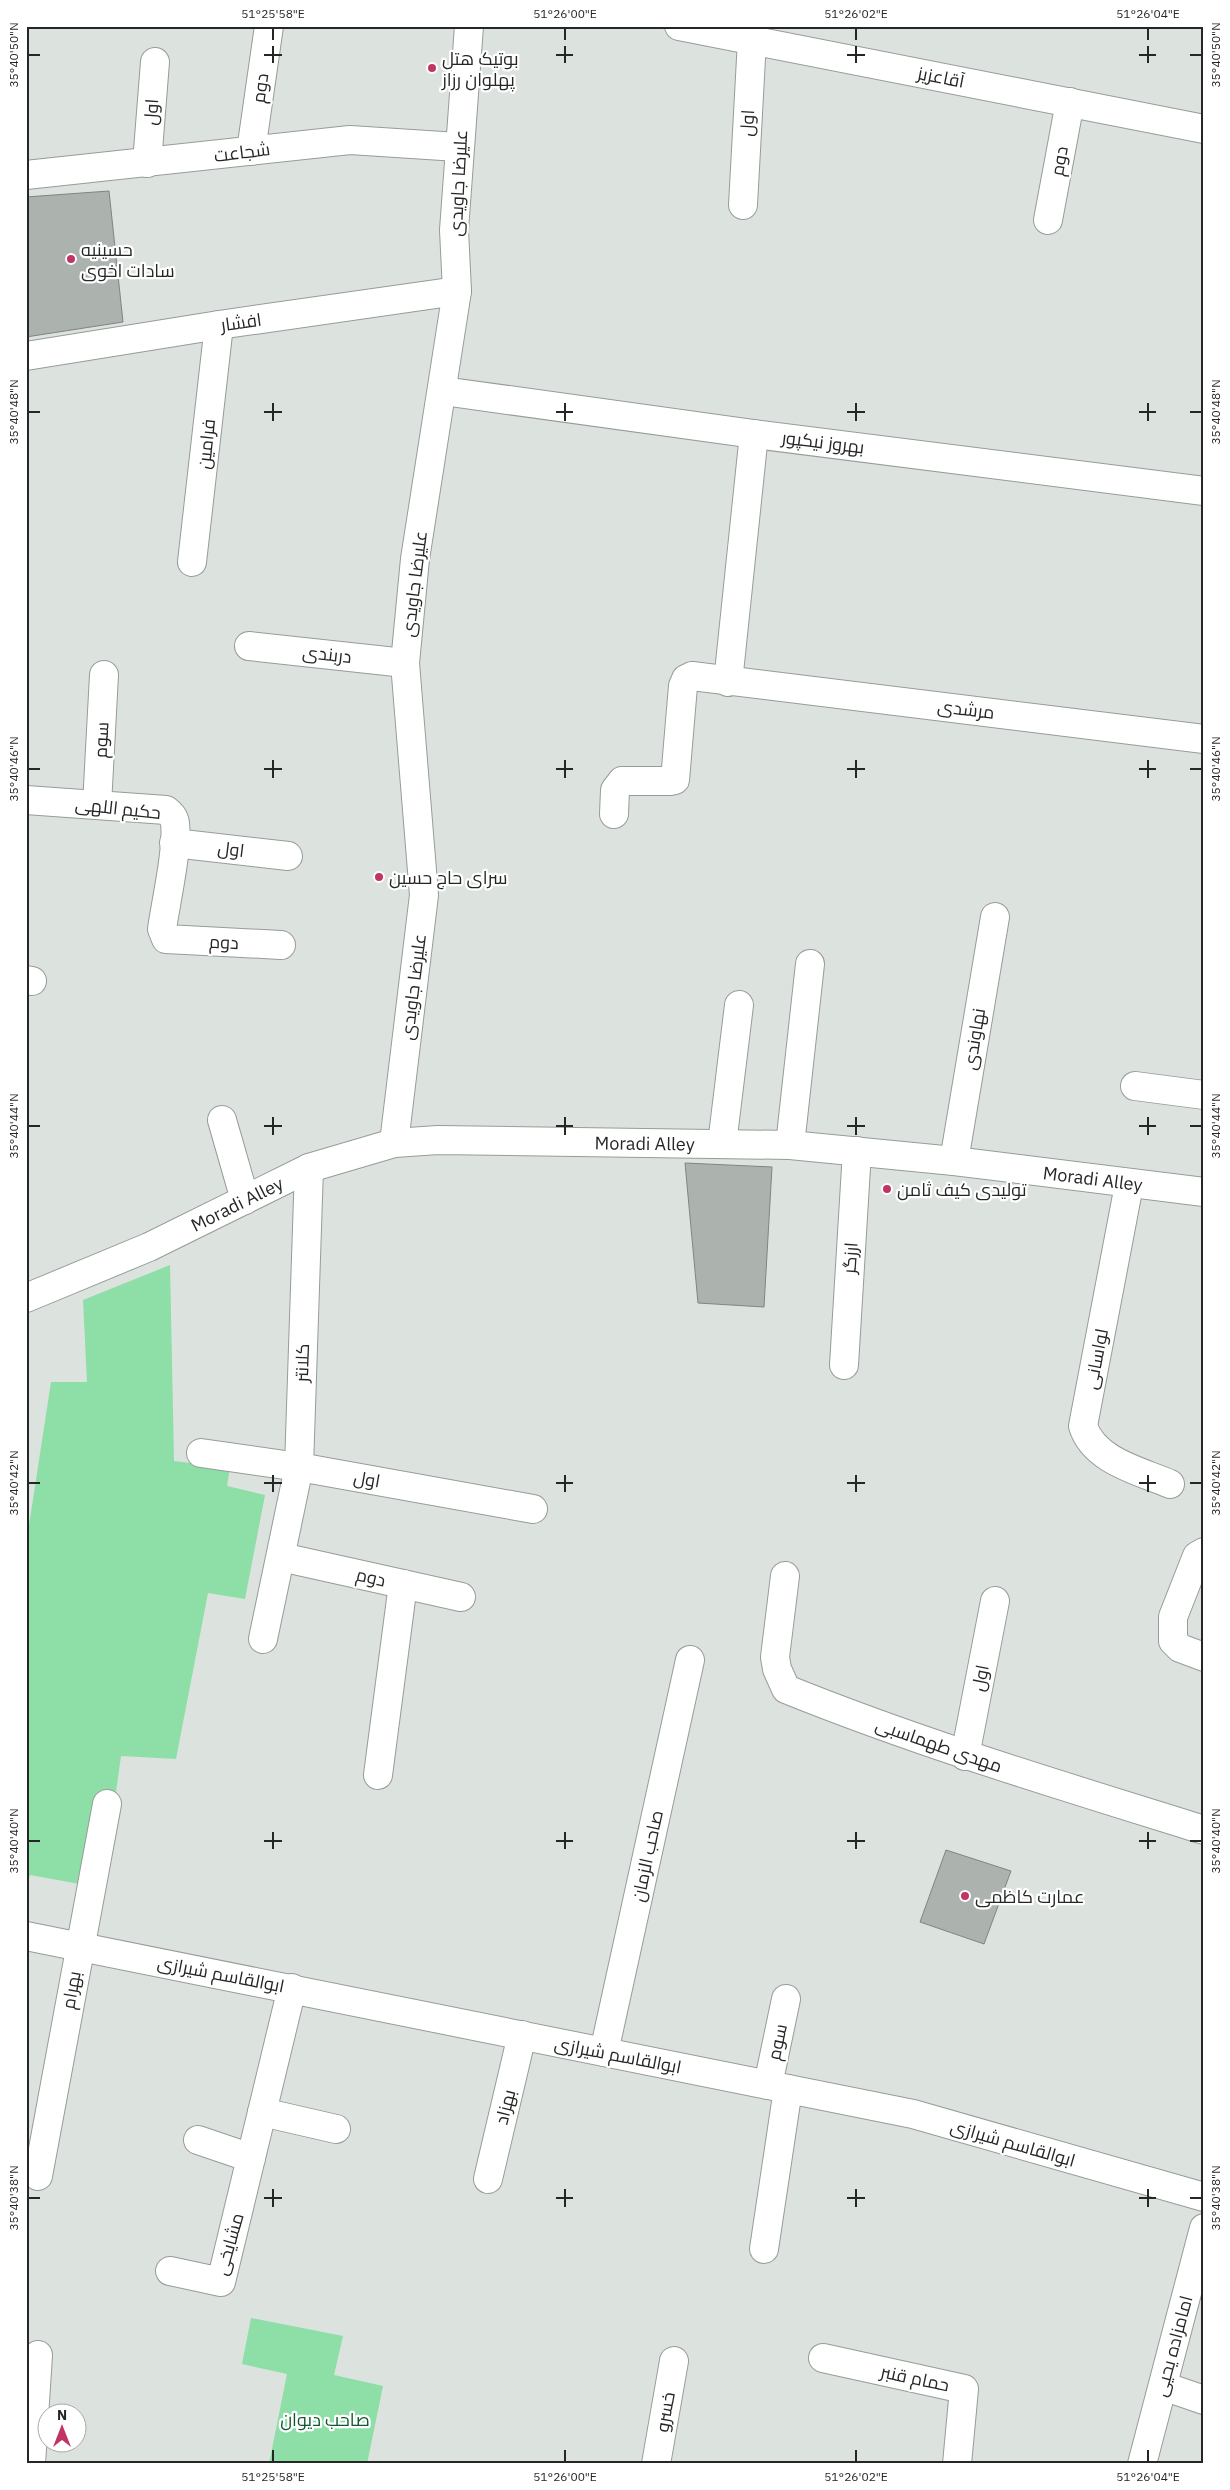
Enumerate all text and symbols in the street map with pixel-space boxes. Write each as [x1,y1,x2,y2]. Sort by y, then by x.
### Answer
text: 51°25'58"E [241,6,305,21]
text: 51°26'00"E [533,6,597,21]
text: 51°26'02"E [824,6,888,21]
text: 51°26'04"E [1116,6,1180,21]
text: 35°40'50"N [6,22,21,88]
text: 35°40'50"N [1208,22,1223,88]
place label: بوتیک هتل پهلوان رزاز [441,47,518,92]
street label: آقاعزیز [915,61,967,93]
marker: بوتیک هتل پهلوان رزاز [426,62,438,74]
street label: دوم [247,72,274,104]
street label: اول [139,98,163,126]
street label: اول [735,109,759,137]
street label: علیرضا جاویدی [444,129,472,237]
street label: شجاعت [213,137,271,167]
street label: دوم [1045,144,1074,178]
place label: حسینیه سادات اخوی [81,238,175,282]
marker: حسینیه سادات اخوی [65,253,77,265]
street label: افشار [218,308,263,336]
text: 35°40'48"N [6,379,21,445]
text: 35°40'48"N [1208,379,1223,445]
street label: فرامین [192,418,220,470]
street label: بهروز نیکپور [779,425,866,458]
street label: علیرضا جاویدی [396,530,432,638]
street label: دربندی [301,640,353,668]
street label: مرشدی [936,694,996,724]
street label: سوم [89,721,114,759]
text: 35°40'46"N [6,736,21,802]
text: 35°40'46"N [1208,736,1223,802]
street label: حکیم اللهی [74,792,162,825]
street label: اول [216,836,246,862]
place label: سرای حاج حسین [389,866,508,890]
marker: سرای حاج حسین [373,871,385,883]
street label: دوم [208,930,239,955]
street label: علیرضا جاویدی [395,933,431,1041]
street label: نهاوندی [958,1006,990,1072]
text: 35°40'44"N [6,1093,21,1159]
text: 35°40'44"N [1208,1093,1223,1159]
street label: Moradi Alley [594,1131,695,1155]
street label: Moradi Alley [1042,1161,1144,1196]
street label: Moradi Alley [187,1171,287,1236]
place label: تولیدی کیف ثامن [897,1178,1027,1201]
marker: تولیدی کیف ثامن [881,1183,893,1195]
street label: ارزگر [837,1241,863,1276]
street label: لواسانی [1079,1327,1113,1391]
street label: کلانتر [290,1343,314,1384]
text: 35°40'42"N [6,1450,21,1516]
text: 35°40'42"N [1208,1450,1223,1516]
street label: اول [352,1465,382,1493]
street label: دوم [354,1562,388,1593]
street label: اول [966,1663,994,1693]
street label: مهدی طهماسبی [873,1713,1005,1777]
text: 35°40'40"N [6,1808,21,1874]
street label: صاحب الزمان [626,1808,668,1904]
text: 35°40'40"N [1208,1808,1223,1874]
place label: عمارت کاظمی [975,1885,1084,1908]
marker: عمارت کاظمی [959,1890,971,1902]
street label: ابوالقاسم شیرازی [155,1950,286,1999]
street label: بهرام [56,1969,87,2011]
street label: سوم [762,2022,793,2062]
street label: ابوالقاسم شیرازی [552,2031,683,2080]
street label: بهزاد [490,2087,520,2127]
street label: ابوالقاسم شیرازی [948,2114,1078,2173]
text: 35°40'38"N [6,2165,21,2231]
text: 35°40'38"N [1208,2165,1223,2231]
street label: مشایخی [209,2210,249,2278]
street label: امامزاده یحیی [1148,2293,1198,2399]
street label: حمام قنبر [877,2359,952,2397]
street label: خسرو [650,2390,680,2434]
north arrow [38,2402,88,2452]
text: N [57,2406,67,2424]
park label: صاحب دیوان [280,2408,370,2431]
text: 51°25'58"E [241,2469,305,2484]
text: 51°26'00"E [533,2469,597,2484]
text: 51°26'02"E [824,2469,888,2484]
text: 51°26'04"E [1116,2469,1180,2484]

